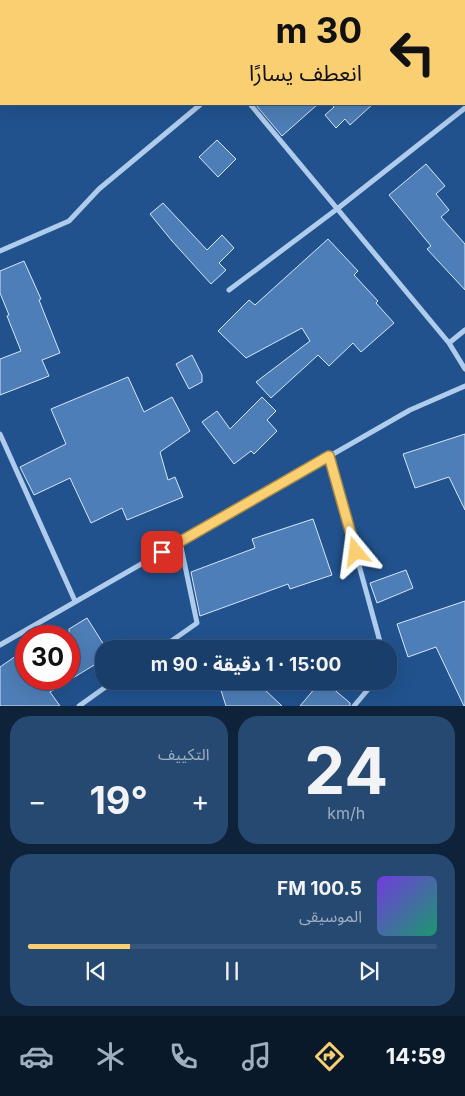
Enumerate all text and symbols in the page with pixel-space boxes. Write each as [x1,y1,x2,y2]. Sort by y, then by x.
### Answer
text: 30 m [276,9,362,51]
icon: left [380,20,445,85]
text: انعطف يسارًا [249,60,362,86]
position arrow [329,525,381,577]
pin [141,531,183,573]
icon: arrive [148,538,176,566]
speed limit sign: 30 [15,625,80,690]
text: 15:00 · 1 دقيقة · 90 m [151,653,341,676]
text: 24 [304,731,388,810]
text: التكييف [158,744,210,764]
text: 19° [89,777,148,823]
text: − [28,784,47,818]
text: + [191,784,210,818]
text: km/h [327,803,365,823]
text: 100.5 FM [277,877,362,900]
text: الموسيقى [299,906,362,926]
icon: previous [82,957,110,985]
icon: pause [218,957,246,985]
icon: next [355,957,383,985]
icon: car [19,1039,54,1074]
icon: climate [93,1039,128,1074]
icon: phone [166,1039,201,1074]
icon: music [239,1039,274,1074]
icon: directions [312,1039,347,1074]
text: 14:59 [386,1043,446,1069]

